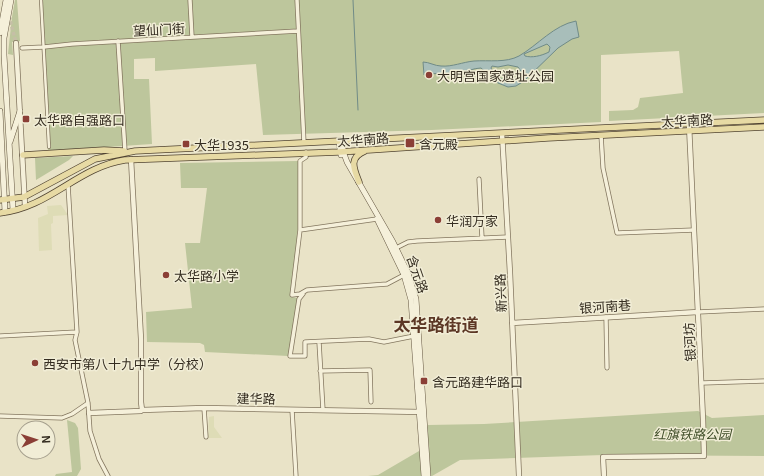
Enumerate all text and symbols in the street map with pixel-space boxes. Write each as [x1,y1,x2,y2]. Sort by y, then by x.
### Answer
street label: 望仙门街 [133,18,185,40]
place label: 大明宫国家遗址公园 [437,66,554,85]
marker: 大明宫国家遗址公园 [424,70,434,80]
street label: 太华南路 [661,109,713,131]
place label: 太华路自强路口 [34,110,125,129]
marker: 太华路自强路口 [21,114,31,124]
street label: 太华南路 [336,128,390,150]
place label: 含元殿 [419,134,458,153]
place label: 大华1935 [194,135,249,154]
marker: 含元殿 [404,137,416,149]
marker: 大华1935 [181,139,191,149]
place label: 华润万家 [446,211,498,230]
marker: 华润万家 [433,215,443,225]
street label: 含元路 [403,252,433,296]
place label: 太华路小学 [174,266,239,285]
marker: 太华路小学 [161,270,171,280]
street label: 新兴路 [490,273,510,313]
street label: 银河南巷 [578,295,632,317]
district label: 太华路街道 [394,311,479,336]
street label: 银河坊 [678,322,700,362]
place label: 西安市第八十九中学（分校） [43,354,212,373]
marker: 西安市第八十九中学（分校） [30,358,40,368]
place label: 含元路建华路口 [432,372,523,391]
marker: 含元路建华路口 [419,376,429,386]
street label: 建华路 [236,388,276,408]
north arrow [16,420,56,460]
park label: 红旗铁路公园 [653,424,733,443]
text: N [39,435,55,444]

